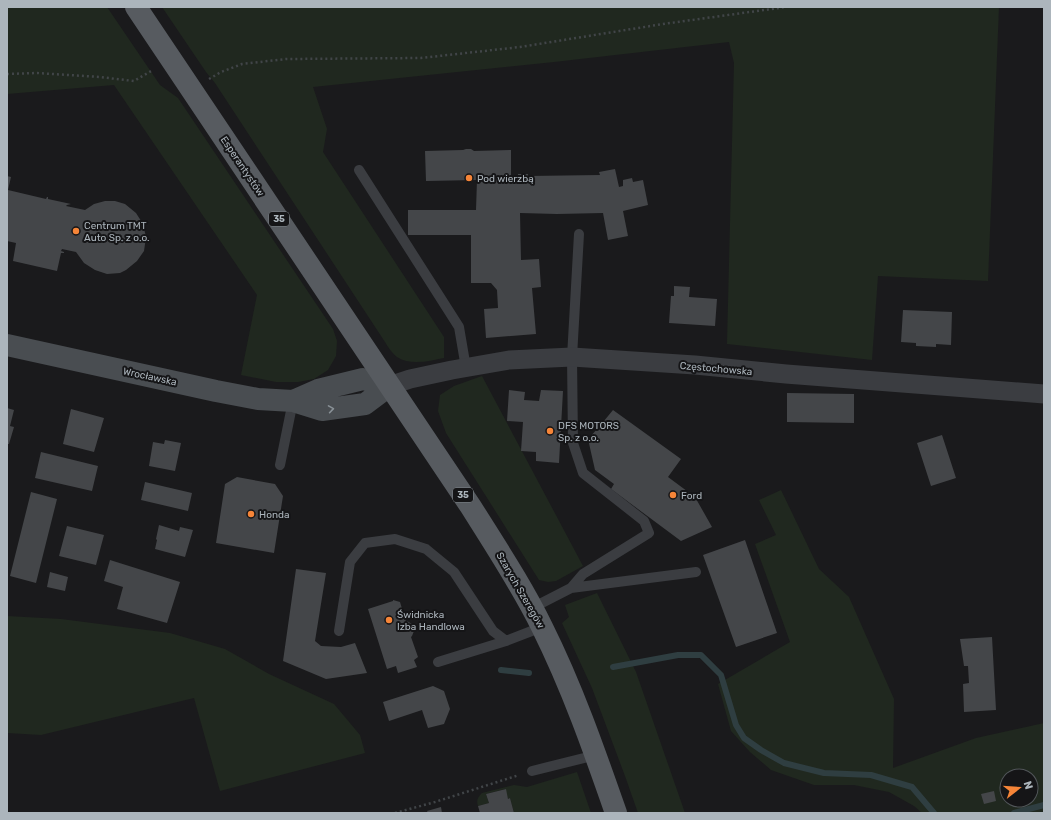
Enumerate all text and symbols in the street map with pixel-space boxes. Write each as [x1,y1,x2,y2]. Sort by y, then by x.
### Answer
street label: Esperantystów [218,134,267,199]
marker: Pod wierzbą [464,173,474,183]
place label: Pod wierzbą [477,173,534,185]
road number: 35 [269,212,289,226]
place label: Centrum TMT Auto Sp. z o.o. [84,220,150,244]
marker: Centrum TMT Auto Sp. z o.o. [71,226,81,236]
street label: Częstochowska [679,360,753,378]
street label: Wrocławska [122,365,178,389]
one-way arrow [327,405,334,414]
place label: DFS MOTORS Sp. z o.o. [558,420,619,444]
marker: DFS MOTORS Sp. z o.o. [545,426,555,436]
road number: 35 [453,488,473,502]
marker: Ford [668,490,678,500]
place label: Ford [681,490,702,502]
marker: Honda [246,509,256,519]
place label: Honda [259,509,289,521]
street label: Szarych Szeregów [493,550,547,631]
place label: Świdnicka Izba Handlowa [397,609,465,633]
marker: Świdnicka Izba Handlowa [384,615,394,625]
north arrow [999,768,1039,808]
text: N [1021,780,1035,791]

